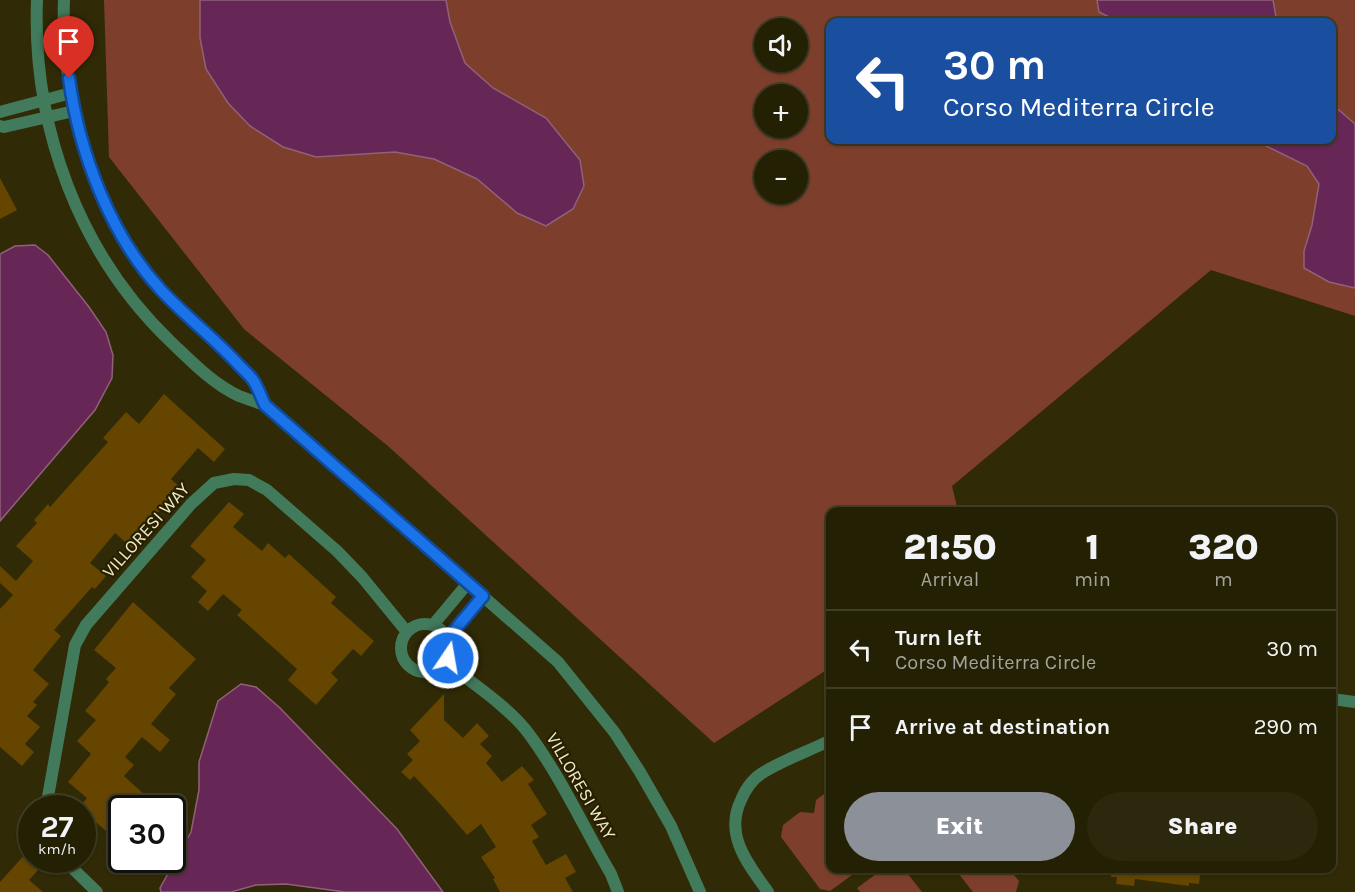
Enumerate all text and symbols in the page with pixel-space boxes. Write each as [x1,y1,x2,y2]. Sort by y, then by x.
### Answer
pin [43,16,94,78]
map controls [754,18,808,204]
button: sound [754,18,808,72]
icon: arrive [52,25,85,58]
text: 30 m [943,40,1046,90]
icon: left [844,42,922,120]
button: + [754,84,808,138]
text: Corso Mediterra Circle [943,91,1215,123]
button: − [754,150,808,204]
street label: VILLORESI WAY [98,478,194,582]
text: 21:50 [903,526,997,568]
text: 1 [1086,526,1099,568]
text: 320 [1188,526,1259,568]
text: Arrival [921,568,979,591]
text: min [1074,568,1111,591]
text: m [1214,568,1233,591]
text: Turn left [895,625,982,651]
position arrow [416,626,480,690]
icon: left [844,633,877,666]
text: 30 m [1266,636,1318,662]
text: Corso Mediterra Circle [895,651,1096,674]
icon: arrive [844,711,877,744]
text: Arrive at destination [895,714,1110,740]
text: 290 m [1254,714,1318,740]
street label: VILLORESI WAY [541,728,621,844]
button: Exit [844,792,1075,861]
button: Share [1087,792,1318,861]
speed limit sign: 30 [108,795,186,873]
text: 27 [40,809,74,845]
text: km/h [38,840,76,858]

